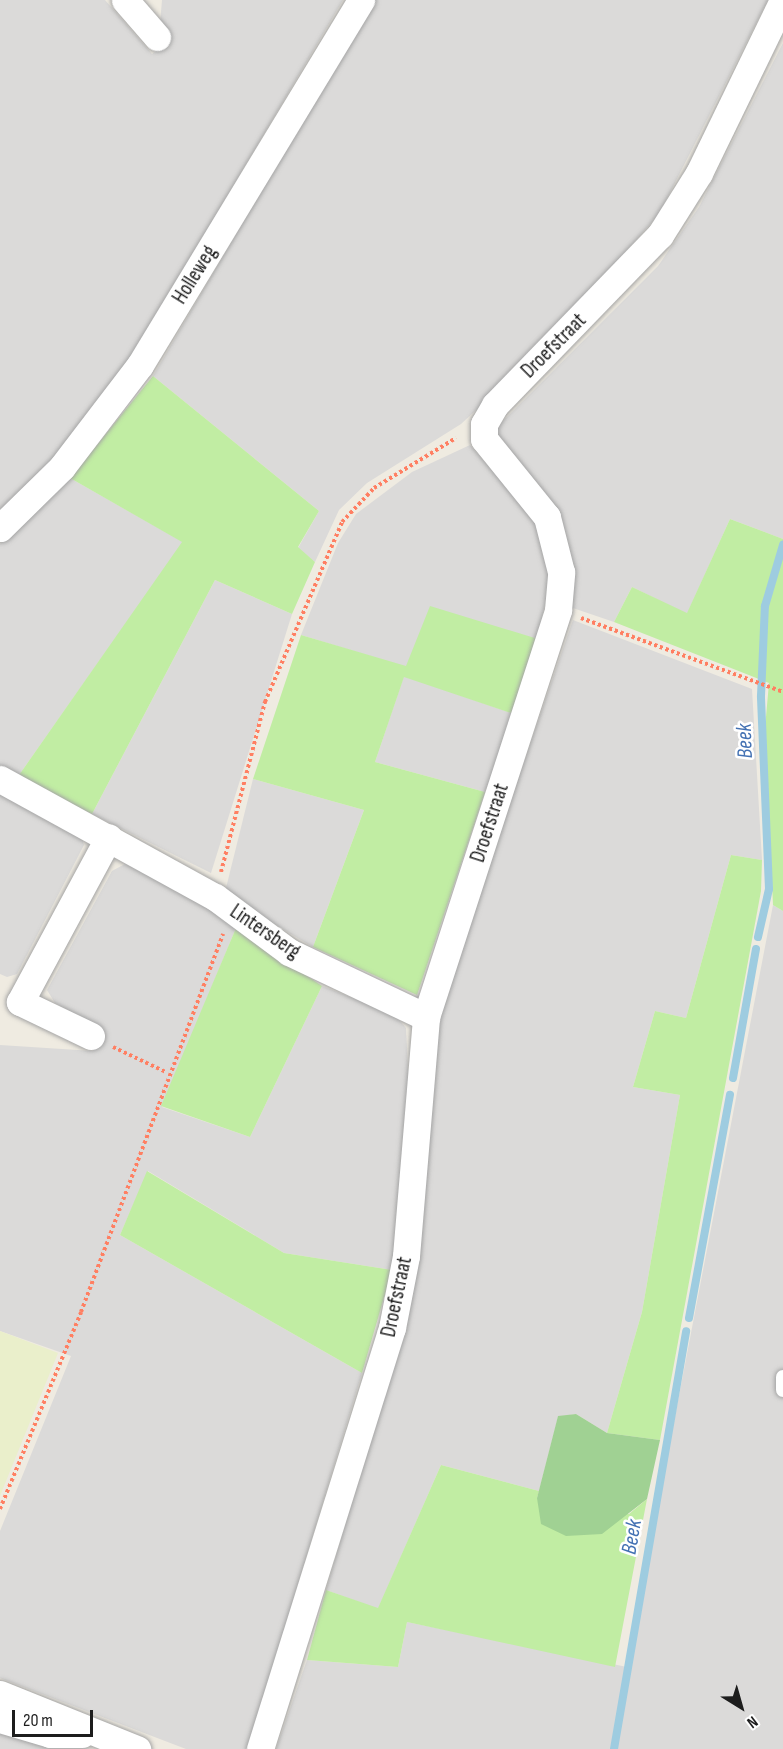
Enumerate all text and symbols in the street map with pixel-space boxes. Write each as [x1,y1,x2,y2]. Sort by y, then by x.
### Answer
street label: Holleweg [167,241,223,309]
street label: Droefstraat [516,308,592,384]
water label: Beek [731,723,759,759]
street label: Droefstraat [465,780,515,866]
street label: Lintersberg [225,899,305,965]
street label: Droefstraat [376,1255,418,1339]
water label: Beek [616,1517,648,1557]
north arrow [711,1677,771,1737]
scale bar [15,1698,96,1736]
text: 20 m [23,1710,53,1731]
text: N [743,1712,761,1732]

